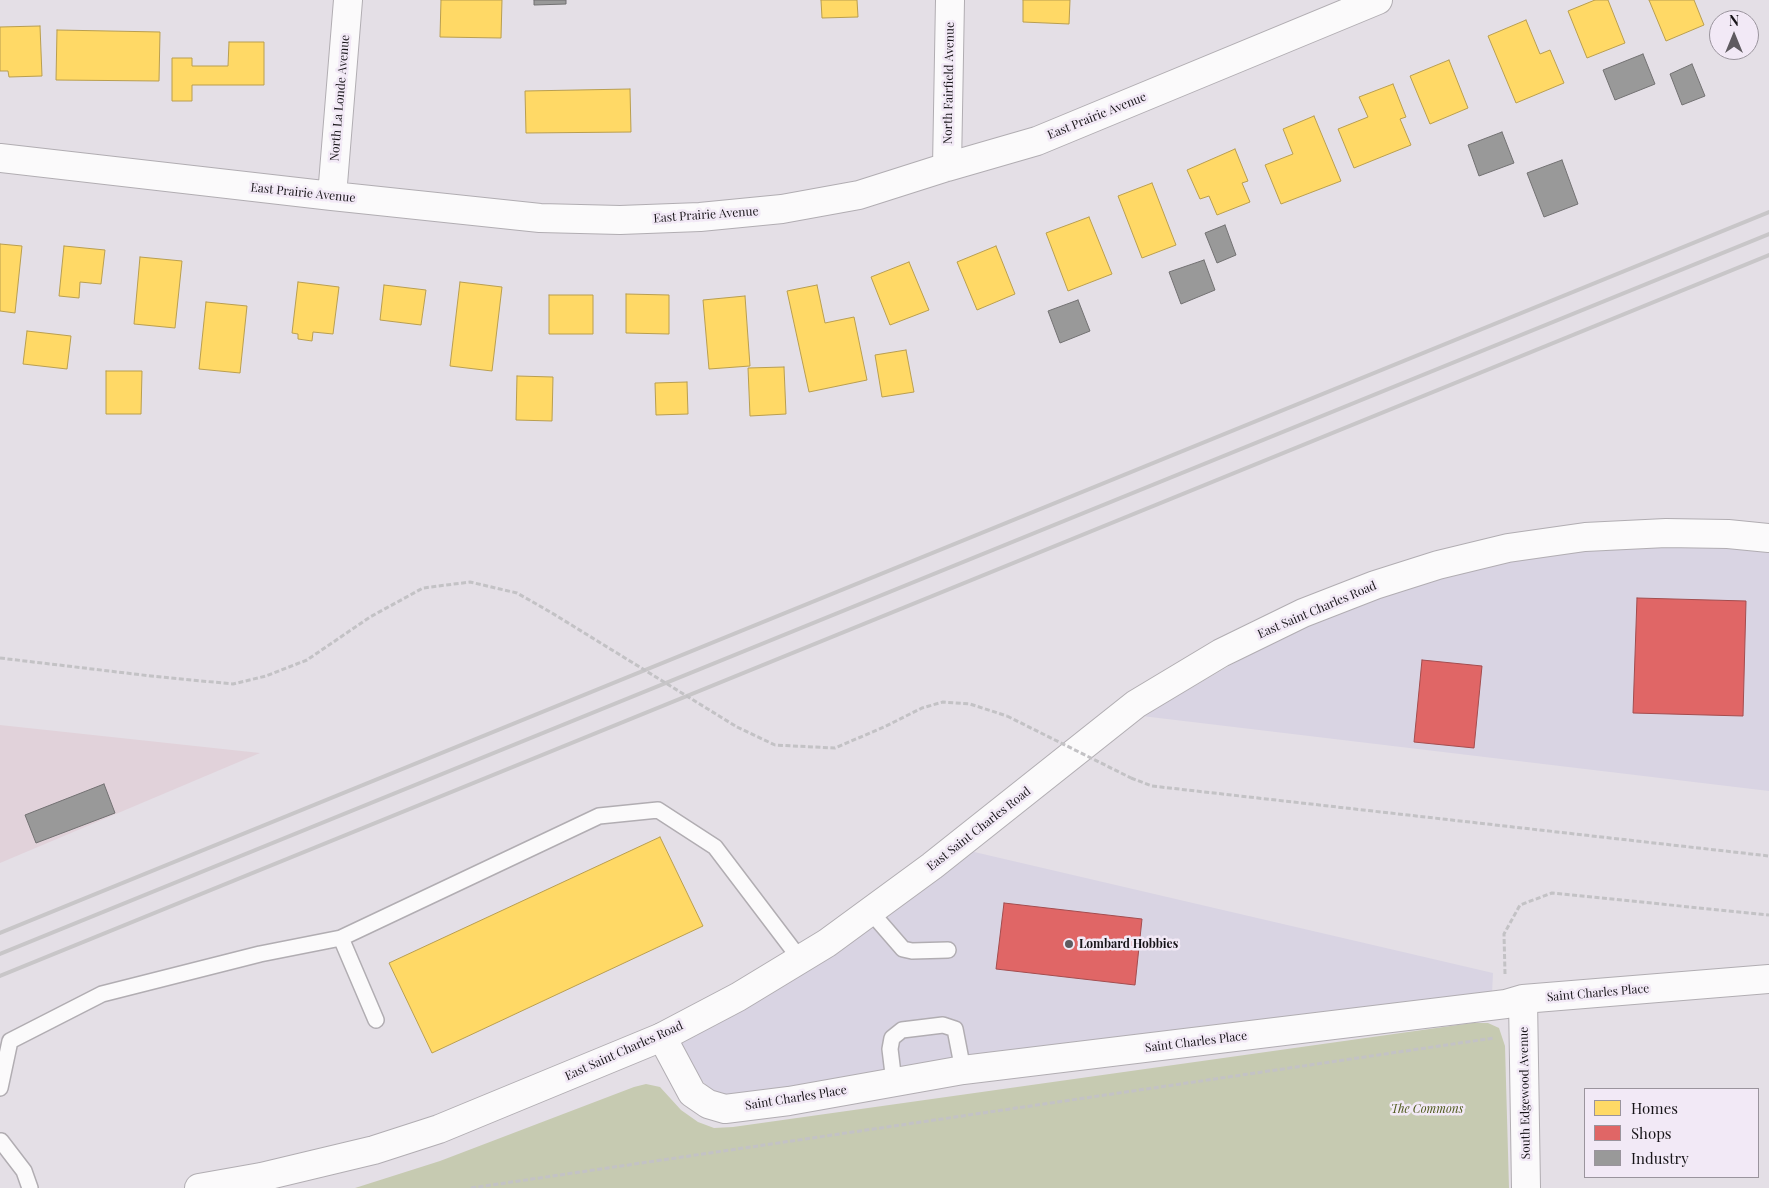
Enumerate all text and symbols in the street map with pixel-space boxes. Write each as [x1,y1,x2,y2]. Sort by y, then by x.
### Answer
north arrow [1709,10,1759,60]
text: N [1729,11,1739,30]
street label: North Fairfield Avenue [941,22,957,144]
street label: North La Londe Avenue [327,34,353,162]
street label: East Prairie Avenue [1046,90,1148,142]
street label: East Prairie Avenue [250,180,356,206]
street label: East Prairie Avenue [653,204,759,226]
street label: East Saint Charles Road [1255,578,1379,642]
street label: East Saint Charles Road [924,784,1034,874]
place label: Lombard Hobbies [1079,937,1178,951]
marker: Lombard Hobbies [1063,938,1075,950]
street label: Saint Charles Place [1546,981,1650,1005]
street label: East Saint Charles Road [563,1018,685,1084]
street label: South Edgewood Avenue [1517,1027,1533,1159]
street label: Saint Charles Place [1144,1029,1248,1055]
street label: Saint Charles Place [744,1083,848,1113]
legend [1584,1088,1759,1178]
text: Homes [1631,1098,1678,1118]
park label: The Commons [1391,1102,1463,1116]
text: Shops [1631,1123,1672,1143]
text: Industry [1631,1148,1689,1168]

